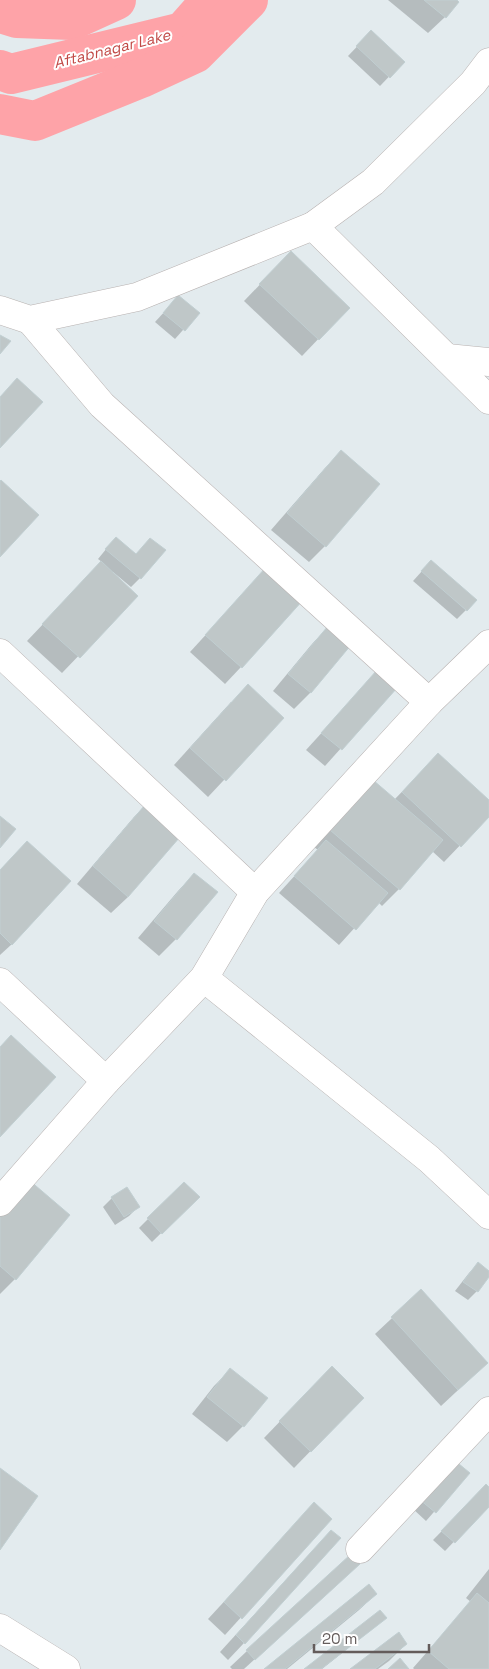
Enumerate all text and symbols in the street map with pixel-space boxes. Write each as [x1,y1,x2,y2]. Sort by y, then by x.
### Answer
water label: Aftabnagar Lake [52,25,173,72]
scale bar [314,1622,429,1654]
text: 20 m [322,1629,357,1648]

